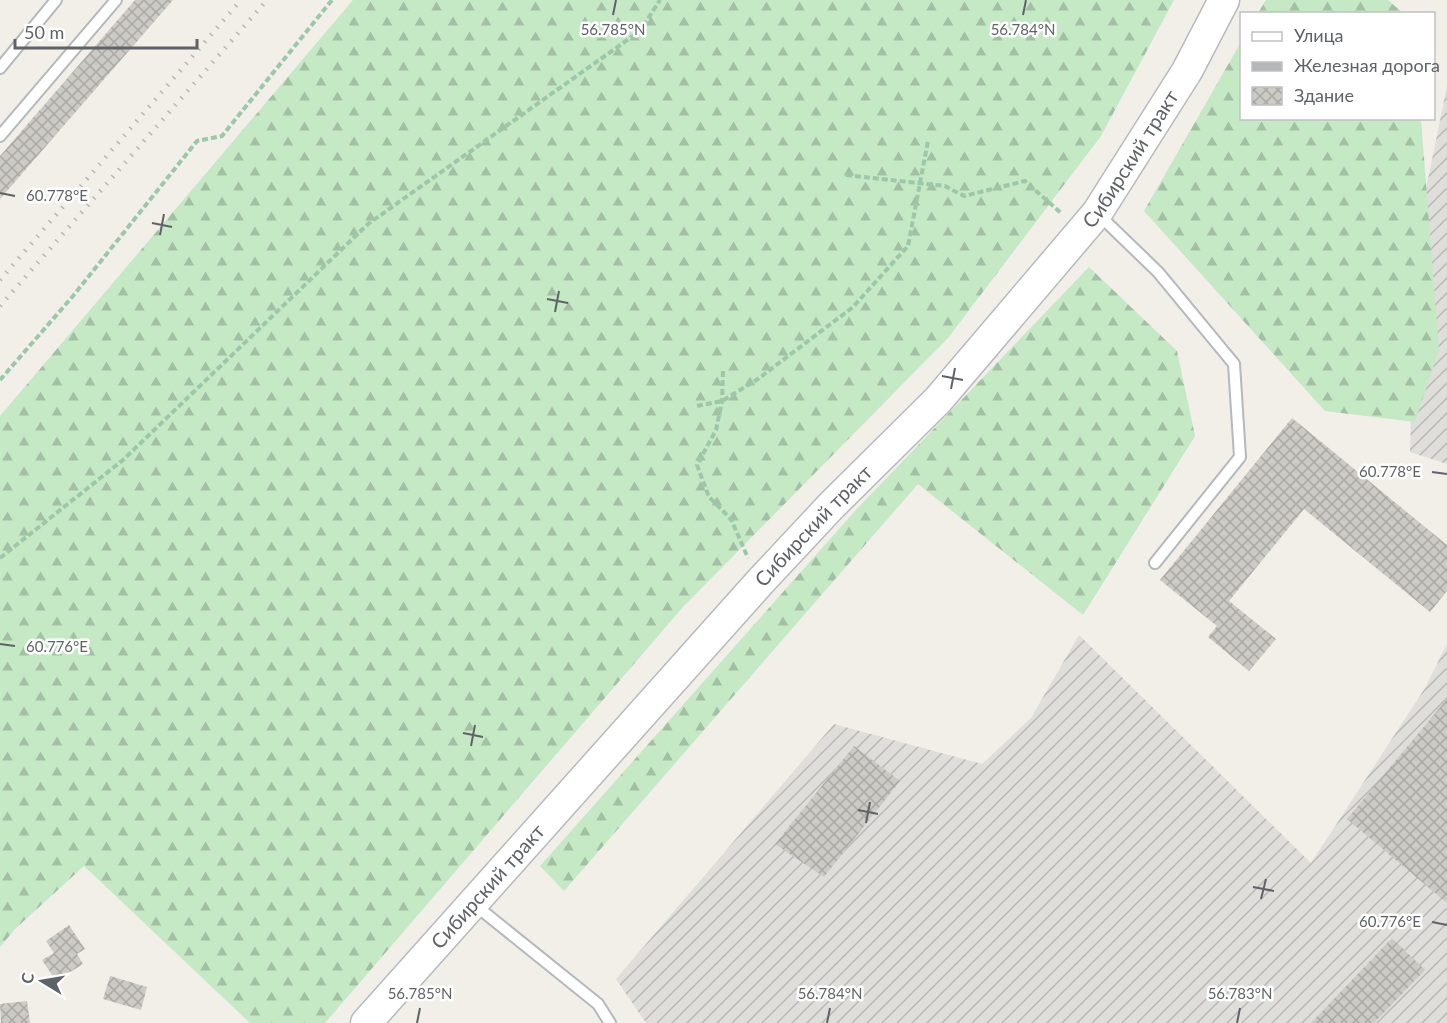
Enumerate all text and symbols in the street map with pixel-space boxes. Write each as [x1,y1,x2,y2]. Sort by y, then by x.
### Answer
scale bar [15,12,196,50]
legend [1240,12,1435,120]
text: 56.785°N [581,20,645,38]
text: 56.784°N [991,20,1055,38]
text: 50 m [24,21,64,43]
text: Улица [1294,24,1344,46]
text: Железная дорога [1294,54,1440,76]
text: Здание [1294,84,1354,106]
street label: Сибирский тракт [1077,85,1183,232]
text: 60.778°E [26,186,88,204]
street label: Сибирский тракт [749,459,877,591]
text: 60.778°E [1359,462,1421,480]
text: 60.776°E [26,637,88,655]
street label: Сибирский тракт [425,819,549,953]
text: 60.776°E [1359,912,1421,930]
north arrow [12,951,72,1011]
text: С [16,971,37,985]
text: 56.785°N [388,984,452,1002]
text: 56.784°N [798,984,862,1002]
text: 56.783°N [1208,984,1272,1002]

